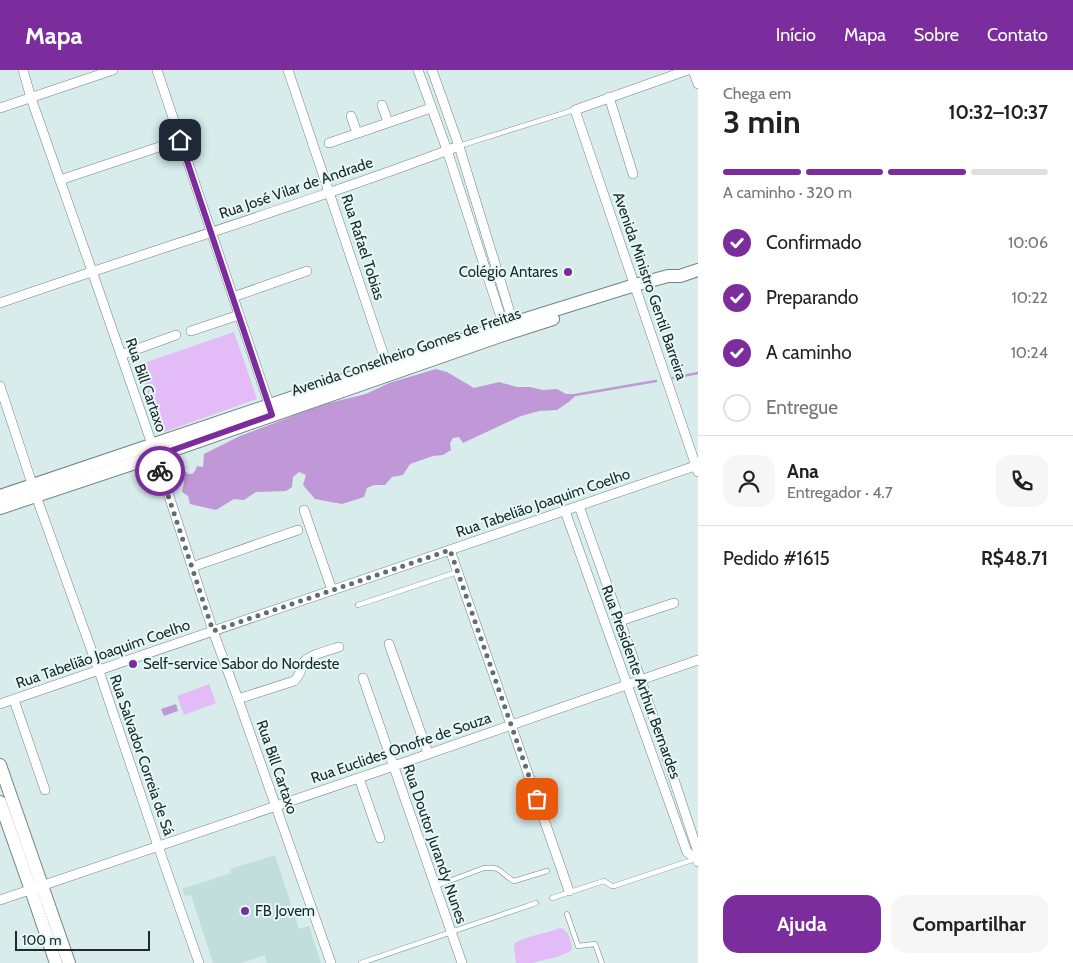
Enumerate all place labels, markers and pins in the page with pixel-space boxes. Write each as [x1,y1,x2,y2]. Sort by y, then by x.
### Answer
pin [159,119,201,161]
place label: Colégio Antares [459,263,558,281]
marker: Colégio Antares [562,266,574,278]
place label: Self-service Sabor do Nordeste [143,655,340,673]
marker: Self-service Sabor do Nordeste [127,658,139,670]
pin [516,778,558,820]
place label: FB Jovem [255,902,315,920]
marker: FB Jovem [239,905,251,917]

